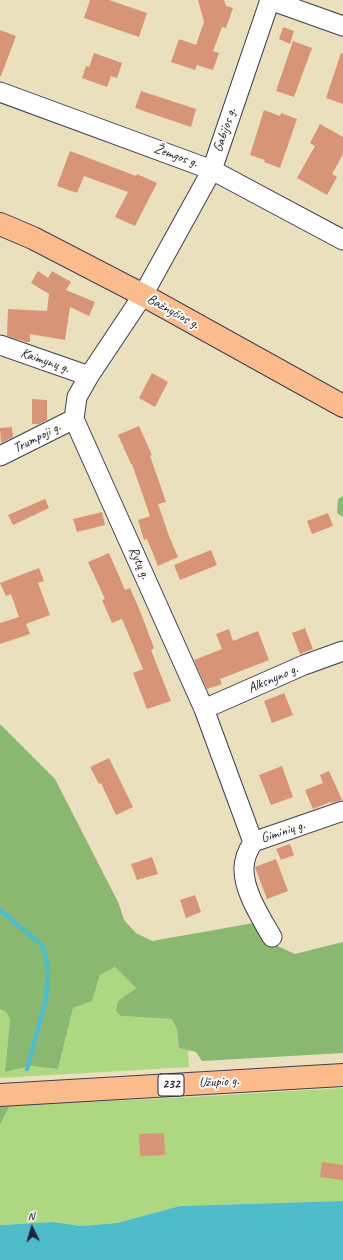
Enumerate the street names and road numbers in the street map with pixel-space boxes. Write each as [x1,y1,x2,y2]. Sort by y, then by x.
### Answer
street label: Gabijos g. [210,106,240,154]
street label: Žemgos g. [152,140,200,172]
street label: Bažnyčios g. [144,291,202,333]
street label: Kaimynų g. [18,345,72,377]
street label: Trumpoji g. [11,419,63,457]
street label: Rytų g. [125,544,153,582]
street label: Alksnyno g. [245,661,301,697]
street label: Giminių g. [259,817,307,847]
street label: Užupio g. [198,1073,240,1091]
road number: 232 [158,1074,184,1096]

